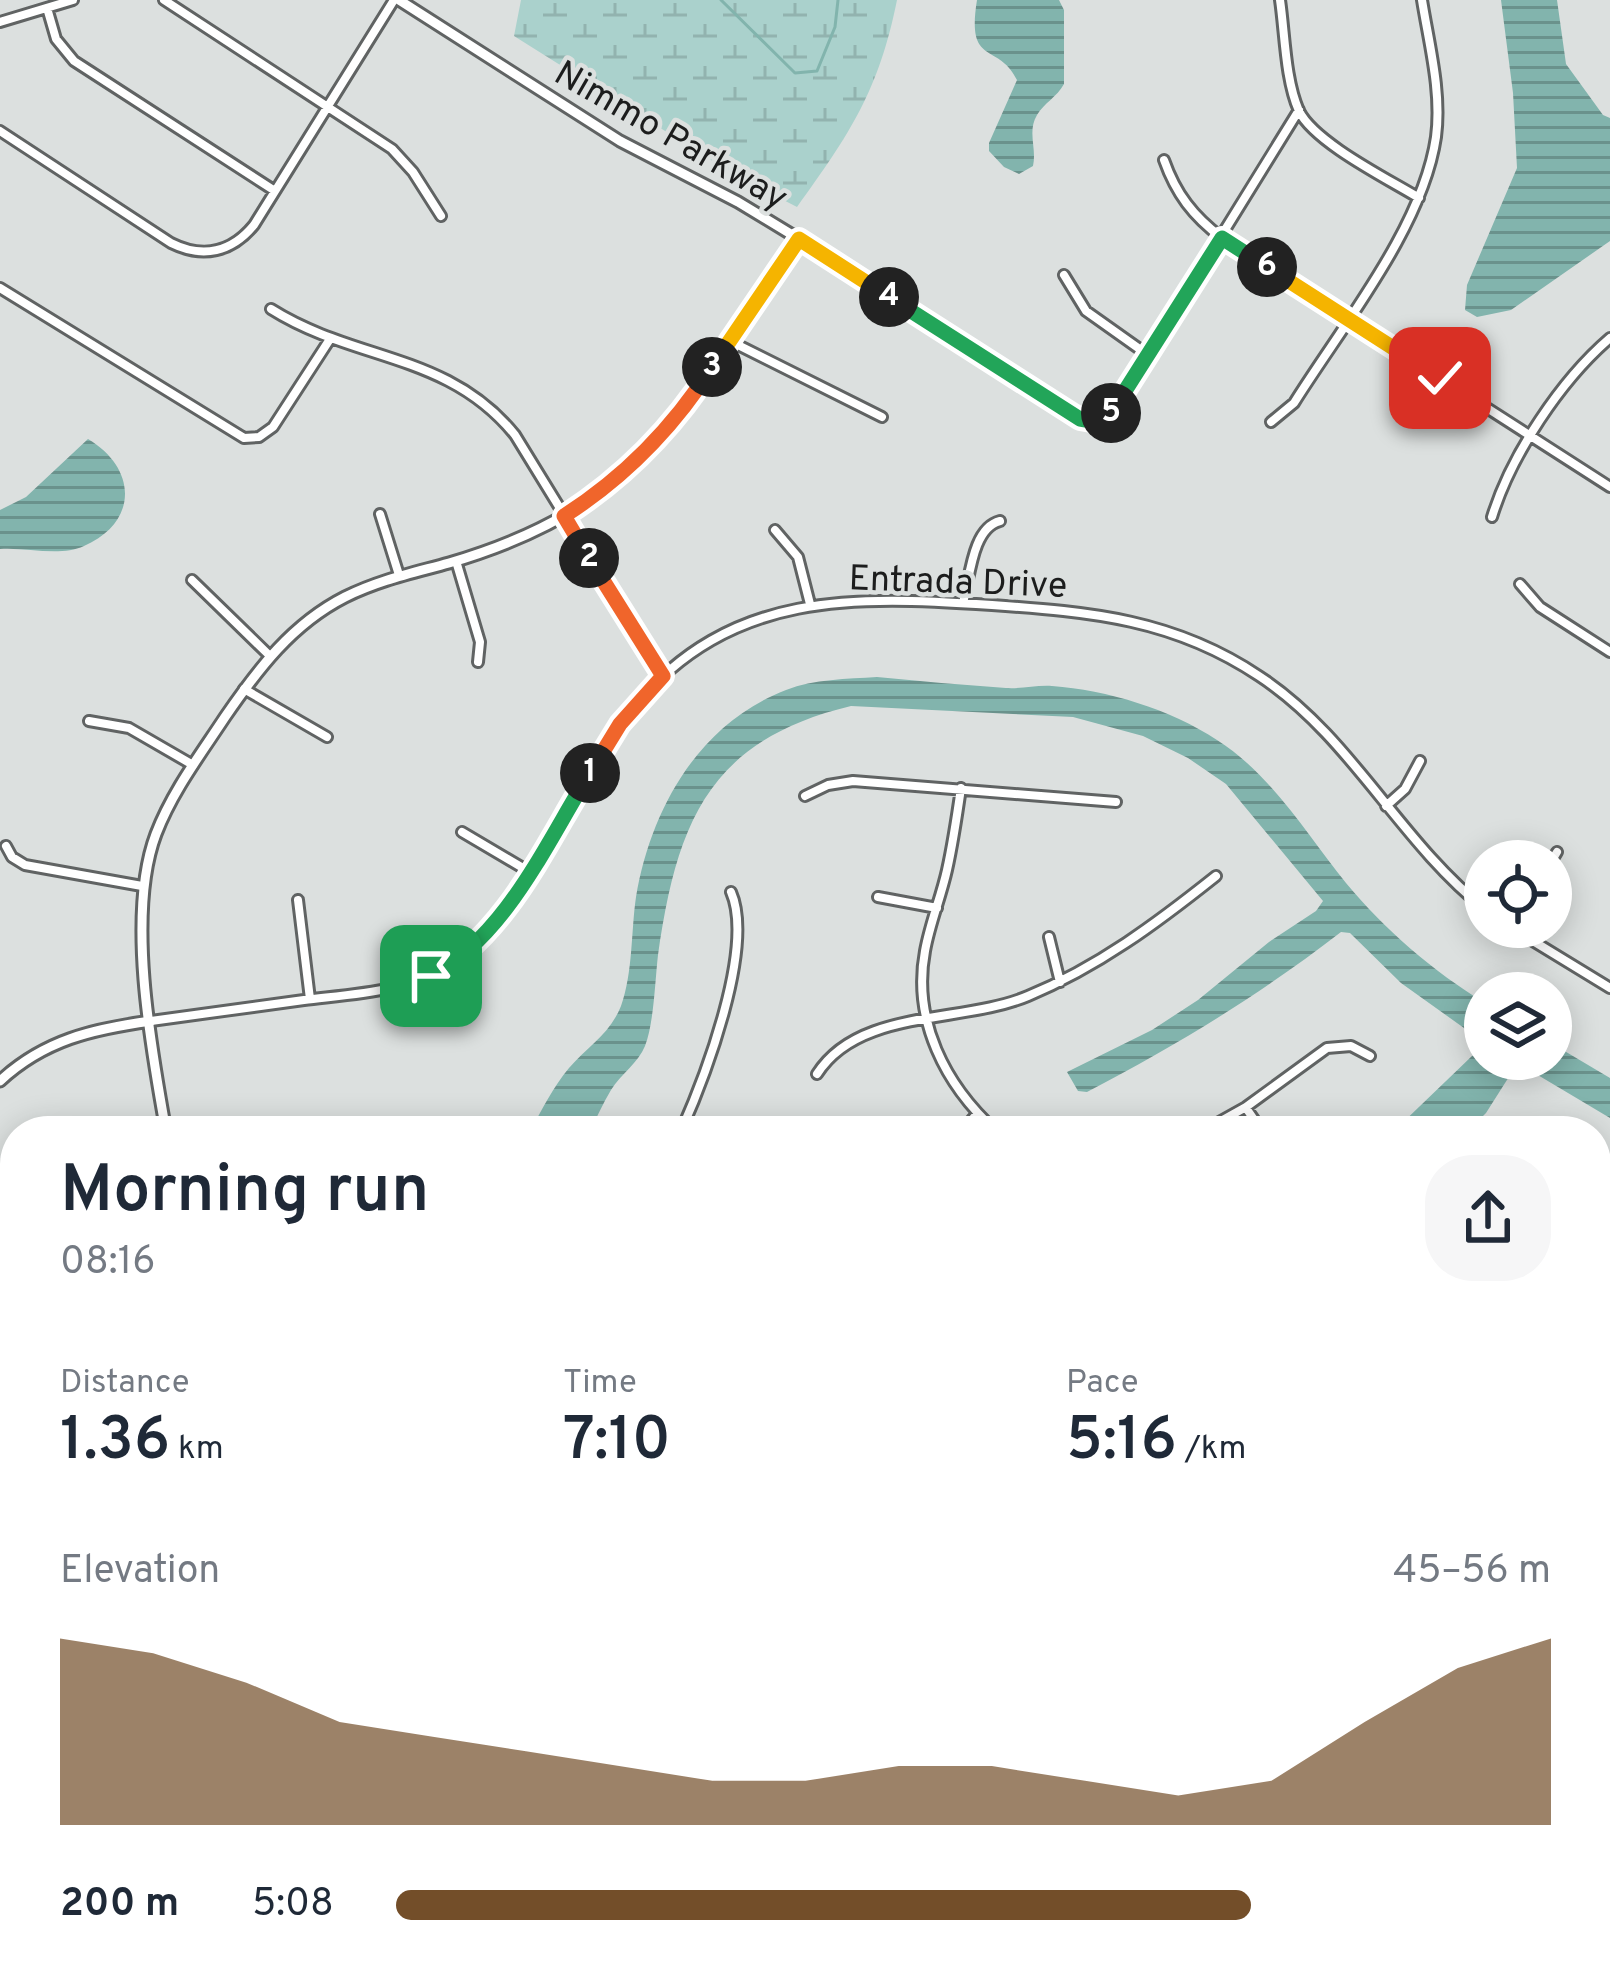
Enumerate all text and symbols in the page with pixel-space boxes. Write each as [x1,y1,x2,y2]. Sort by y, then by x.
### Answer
street label: Nimmo Parkway [545,52,795,223]
pin: 6 [1237,237,1297,297]
text: 6 [1257,246,1277,288]
pin: 4 [859,267,919,327]
text: 4 [878,276,900,318]
pin [1389,327,1491,429]
pin: 3 [682,337,742,397]
icon: check [1407,345,1473,411]
text: 3 [702,346,722,388]
pin: 5 [1081,383,1141,443]
text: 5 [1101,392,1121,434]
pin: 2 [559,528,619,588]
text: 2 [579,537,599,579]
street label: Entrada Drive [848,557,1068,611]
pin: 1 [560,743,620,803]
text: 1 [583,752,597,794]
map controls [1464,840,1572,1080]
button: locate [1464,840,1572,948]
pin [380,925,482,1027]
icon: arrive [398,943,464,1009]
button: layers [1464,972,1572,1080]
text: Morning run [60,1152,429,1235]
button: share [1425,1155,1551,1281]
text: 08:16 [60,1239,155,1288]
text: Distance [60,1363,190,1405]
text: Time [563,1363,637,1405]
text: Pace [1066,1363,1139,1405]
text: 1.36 [60,1405,170,1481]
text: 7:10 [563,1405,671,1481]
text: 5:16 [1066,1405,1177,1481]
text: km [170,1429,224,1471]
text: /km [1177,1429,1246,1471]
text: Elevation [60,1548,220,1597]
text: 45–56 m [1393,1548,1551,1597]
text: 200 m [60,1881,179,1930]
text: 5:08 [252,1881,334,1930]

